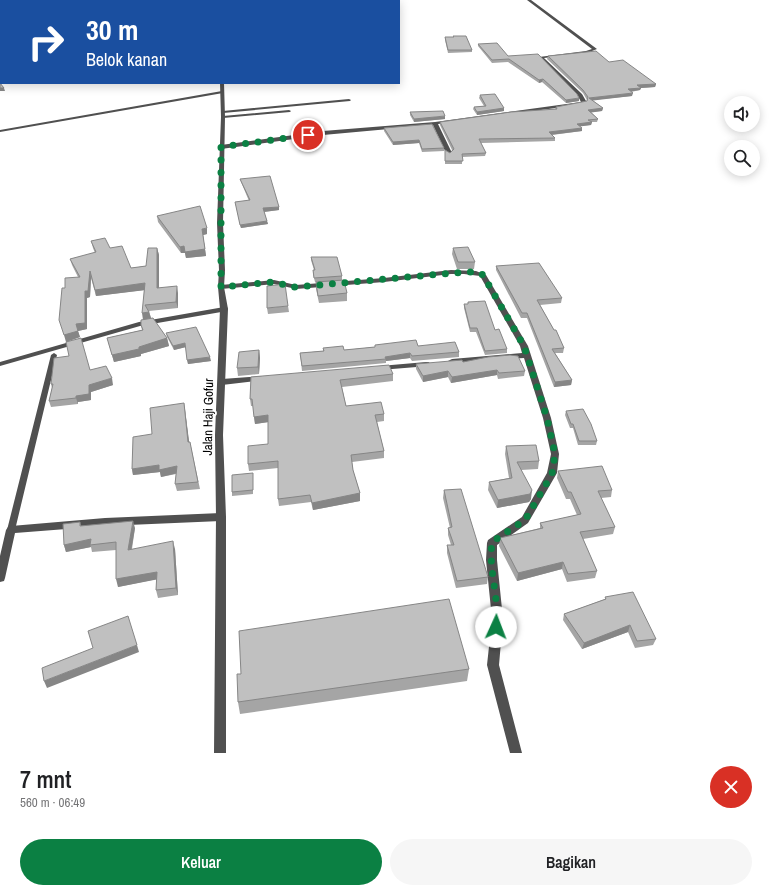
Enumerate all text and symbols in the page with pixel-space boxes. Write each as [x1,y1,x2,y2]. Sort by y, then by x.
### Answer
text: 30 m [86,11,138,49]
icon: right [20,16,72,68]
text: Belok kanan [86,47,167,72]
map controls [724,96,760,176]
button: sound [724,96,760,132]
pin [291,118,325,152]
icon: arrive [297,124,319,146]
button: search [724,140,760,176]
street label: Jalan Haji Gofur [199,378,217,456]
position arrow [475,606,517,648]
text: 7 mnt [20,763,71,795]
button: close [710,766,752,808]
text: 560 m · 06:49 [20,794,85,811]
button: Keluar [20,839,382,885]
button: Bagikan [390,839,752,885]

